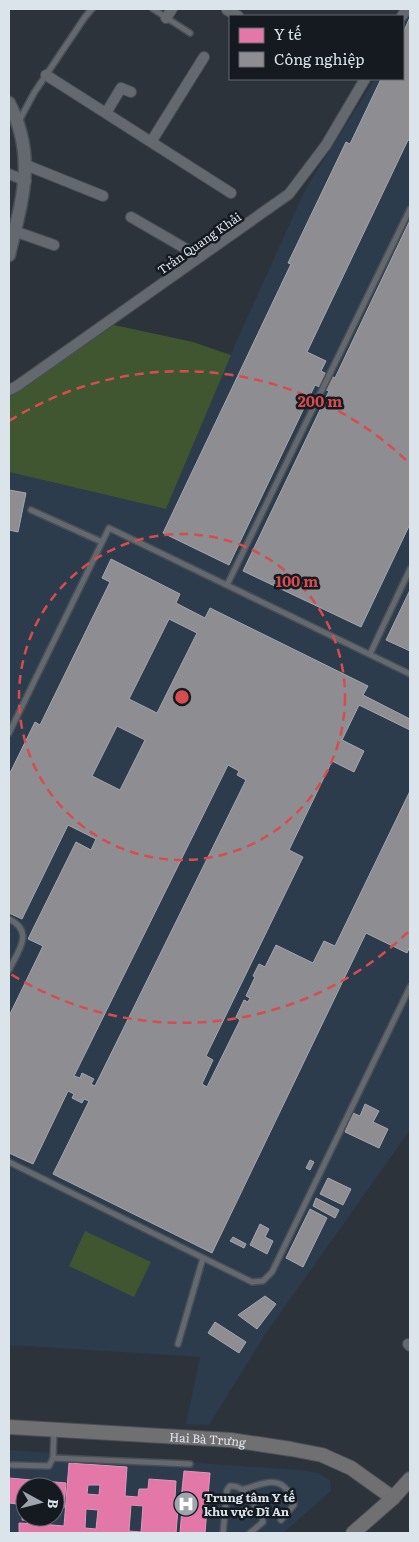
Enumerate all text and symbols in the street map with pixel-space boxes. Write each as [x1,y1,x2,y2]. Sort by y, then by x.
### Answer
legend [229,15,404,80]
text: Y tế [274,22,302,45]
text: Công nghiệp [274,47,364,70]
street label: Trần Quang Khải [153,207,245,279]
text: 200 m [298,389,342,412]
text: 100 m [276,569,318,592]
centre of rings [173,688,191,706]
street label: Hai Bà Trưng [169,1427,248,1451]
north arrow [15,1477,65,1527]
place label: Trung tâm Y tế khu vực Dĩ An [204,1488,295,1520]
hospital icon: Trung tâm Y tế khu vực Dĩ An [173,1491,199,1517]
text: B [43,1498,64,1510]

